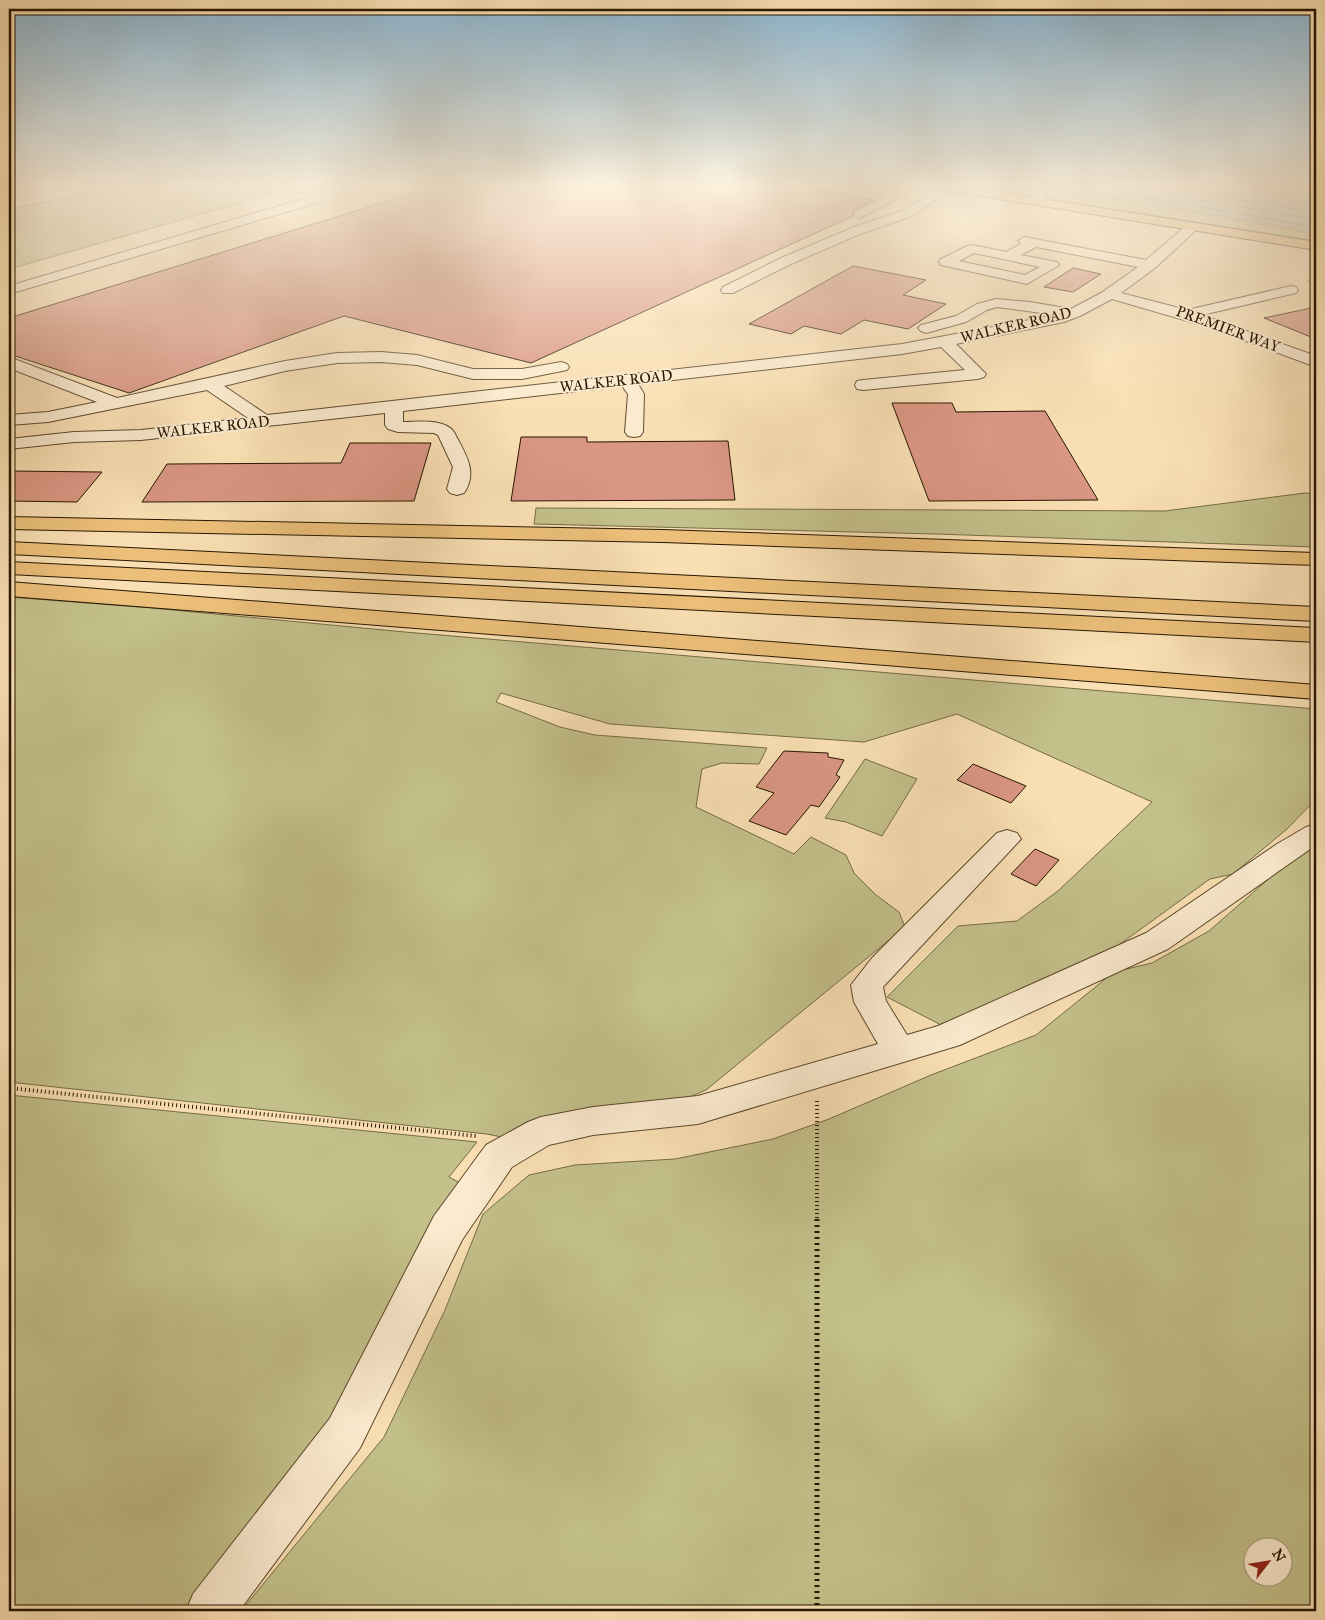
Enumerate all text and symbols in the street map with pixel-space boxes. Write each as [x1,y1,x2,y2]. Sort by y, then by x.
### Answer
street label: PREMIER WAY [1174,302,1283,356]
street label: WALKER ROAD [959,303,1073,347]
street label: WALKER ROAD [559,366,673,396]
street label: WALKER ROAD [156,412,270,442]
north arrow [1242,1538,1292,1588]
text: N [1268,1546,1289,1565]

